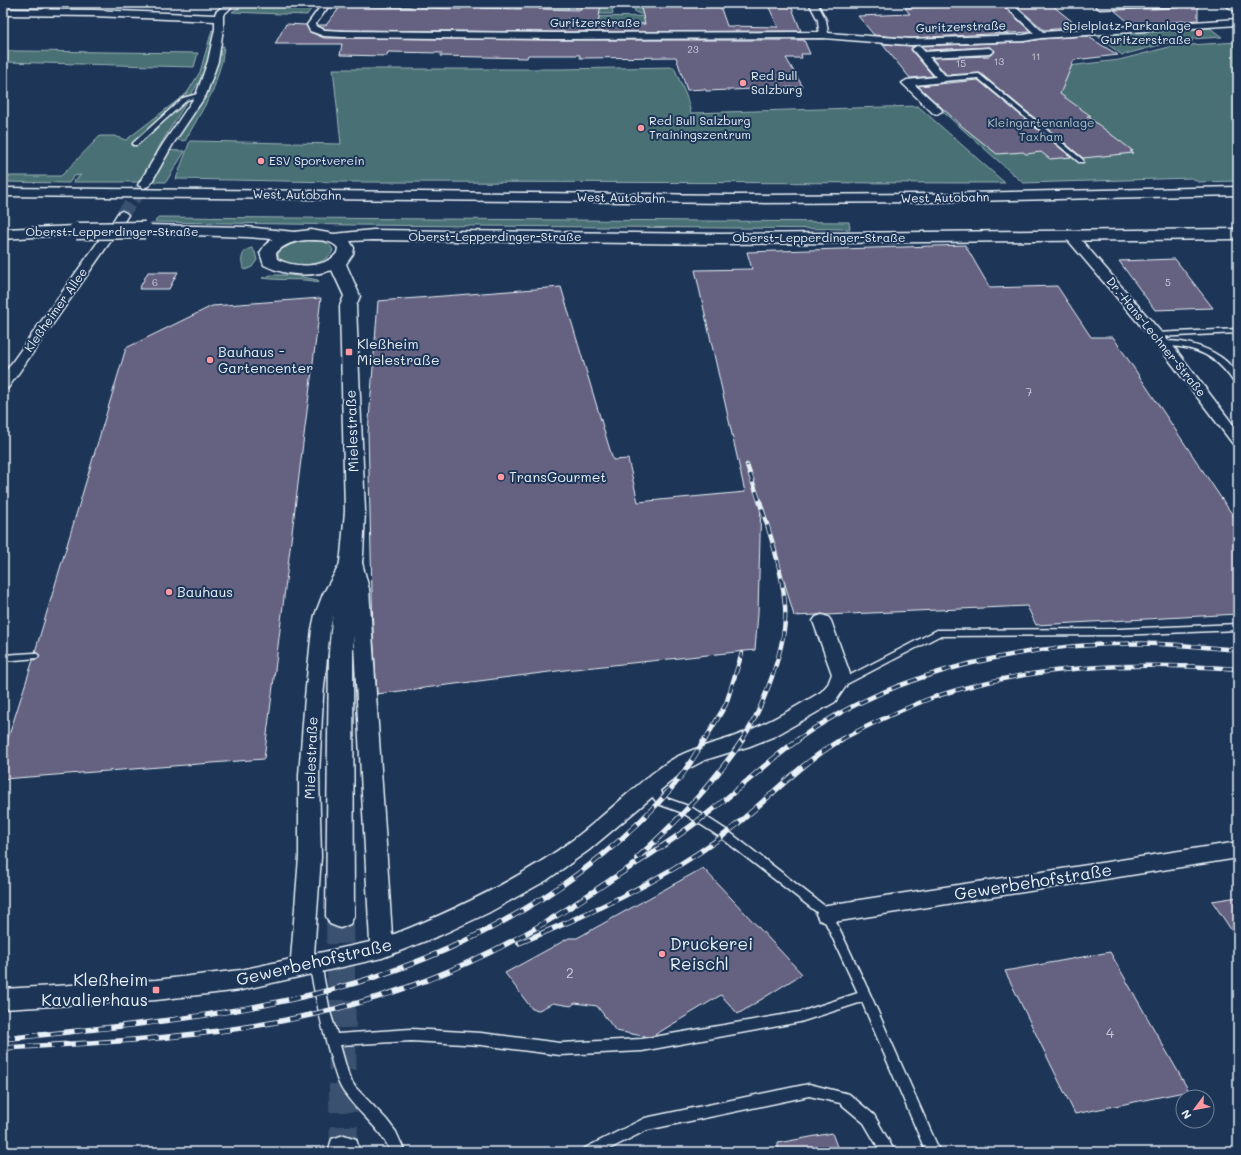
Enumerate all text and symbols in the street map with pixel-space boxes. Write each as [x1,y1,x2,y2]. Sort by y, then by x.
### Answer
street label: Guritzerstraße [550,14,640,30]
street label: Guritzerstraße [916,16,1006,36]
place label: Spielplatz Parkanlage Guritzerstraße [1063,17,1191,47]
marker: Spielplatz Parkanlage Guritzerstraße [1194,28,1204,38]
house number: 23 [687,42,699,56]
house number: 11 [1032,49,1040,63]
house number: 13 [994,54,1004,68]
house number: 15 [956,56,966,70]
place label: Red Bull Salzburg [751,67,802,97]
marker: Red Bull Salzburg [738,78,748,88]
place label: Red Bull Salzburg Trainingszentrum [649,112,751,142]
park label: Kleingartenanlage Taxham [988,114,1094,144]
marker: Red Bull Salzburg Trainingszentrum [636,123,646,133]
place label: ESV Sportverein [269,152,364,168]
marker: ESV Sportverein [256,156,266,166]
street label: West Autobahn [253,185,342,203]
street label: West Autobahn [577,188,666,206]
street label: West Autobahn [900,188,989,206]
street label: Oberst-Lepperdinger-Straße [26,223,198,239]
street label: Oberst-Lepperdinger-Straße [409,228,581,244]
street label: Oberst-Lepperdinger-Straße [733,229,905,245]
street label: Kleßheimer Allee [20,264,90,355]
street label: Dr.-Hans-Lechner-Straße [1103,273,1210,400]
house number: 6 [152,275,158,289]
house number: 5 [1165,275,1171,289]
place label: Kleßheim Mielestraße [357,334,440,369]
place label: Bauhaus - Gartencenter [218,342,313,377]
marker: Kleßheim Mielestraße [344,347,354,357]
marker: Bauhaus - Gartencenter [205,355,215,365]
house number: 7 [1026,383,1033,399]
street label: Mielestraße [341,389,362,473]
place label: TransGourmet [509,467,606,486]
marker: TransGourmet [496,472,506,482]
place label: Bauhaus [177,582,233,601]
marker: Bauhaus [164,587,174,597]
street label: Mielestraße [300,716,321,800]
street label: Gewerbehofstraße [953,858,1113,904]
street label: Gewerbehofstraße [234,932,394,990]
place label: Druckerei Reischl [670,932,753,974]
marker: Druckerei Reischl [657,949,667,959]
house number: 2 [566,963,574,982]
place label: Kleßheim Kavalierhaus [41,968,148,1010]
marker: Kleßheim Kavalierhaus [151,985,161,995]
house number: 4 [1106,1023,1115,1042]
north arrow [1175,1089,1215,1129]
text: N [1178,1107,1195,1122]

